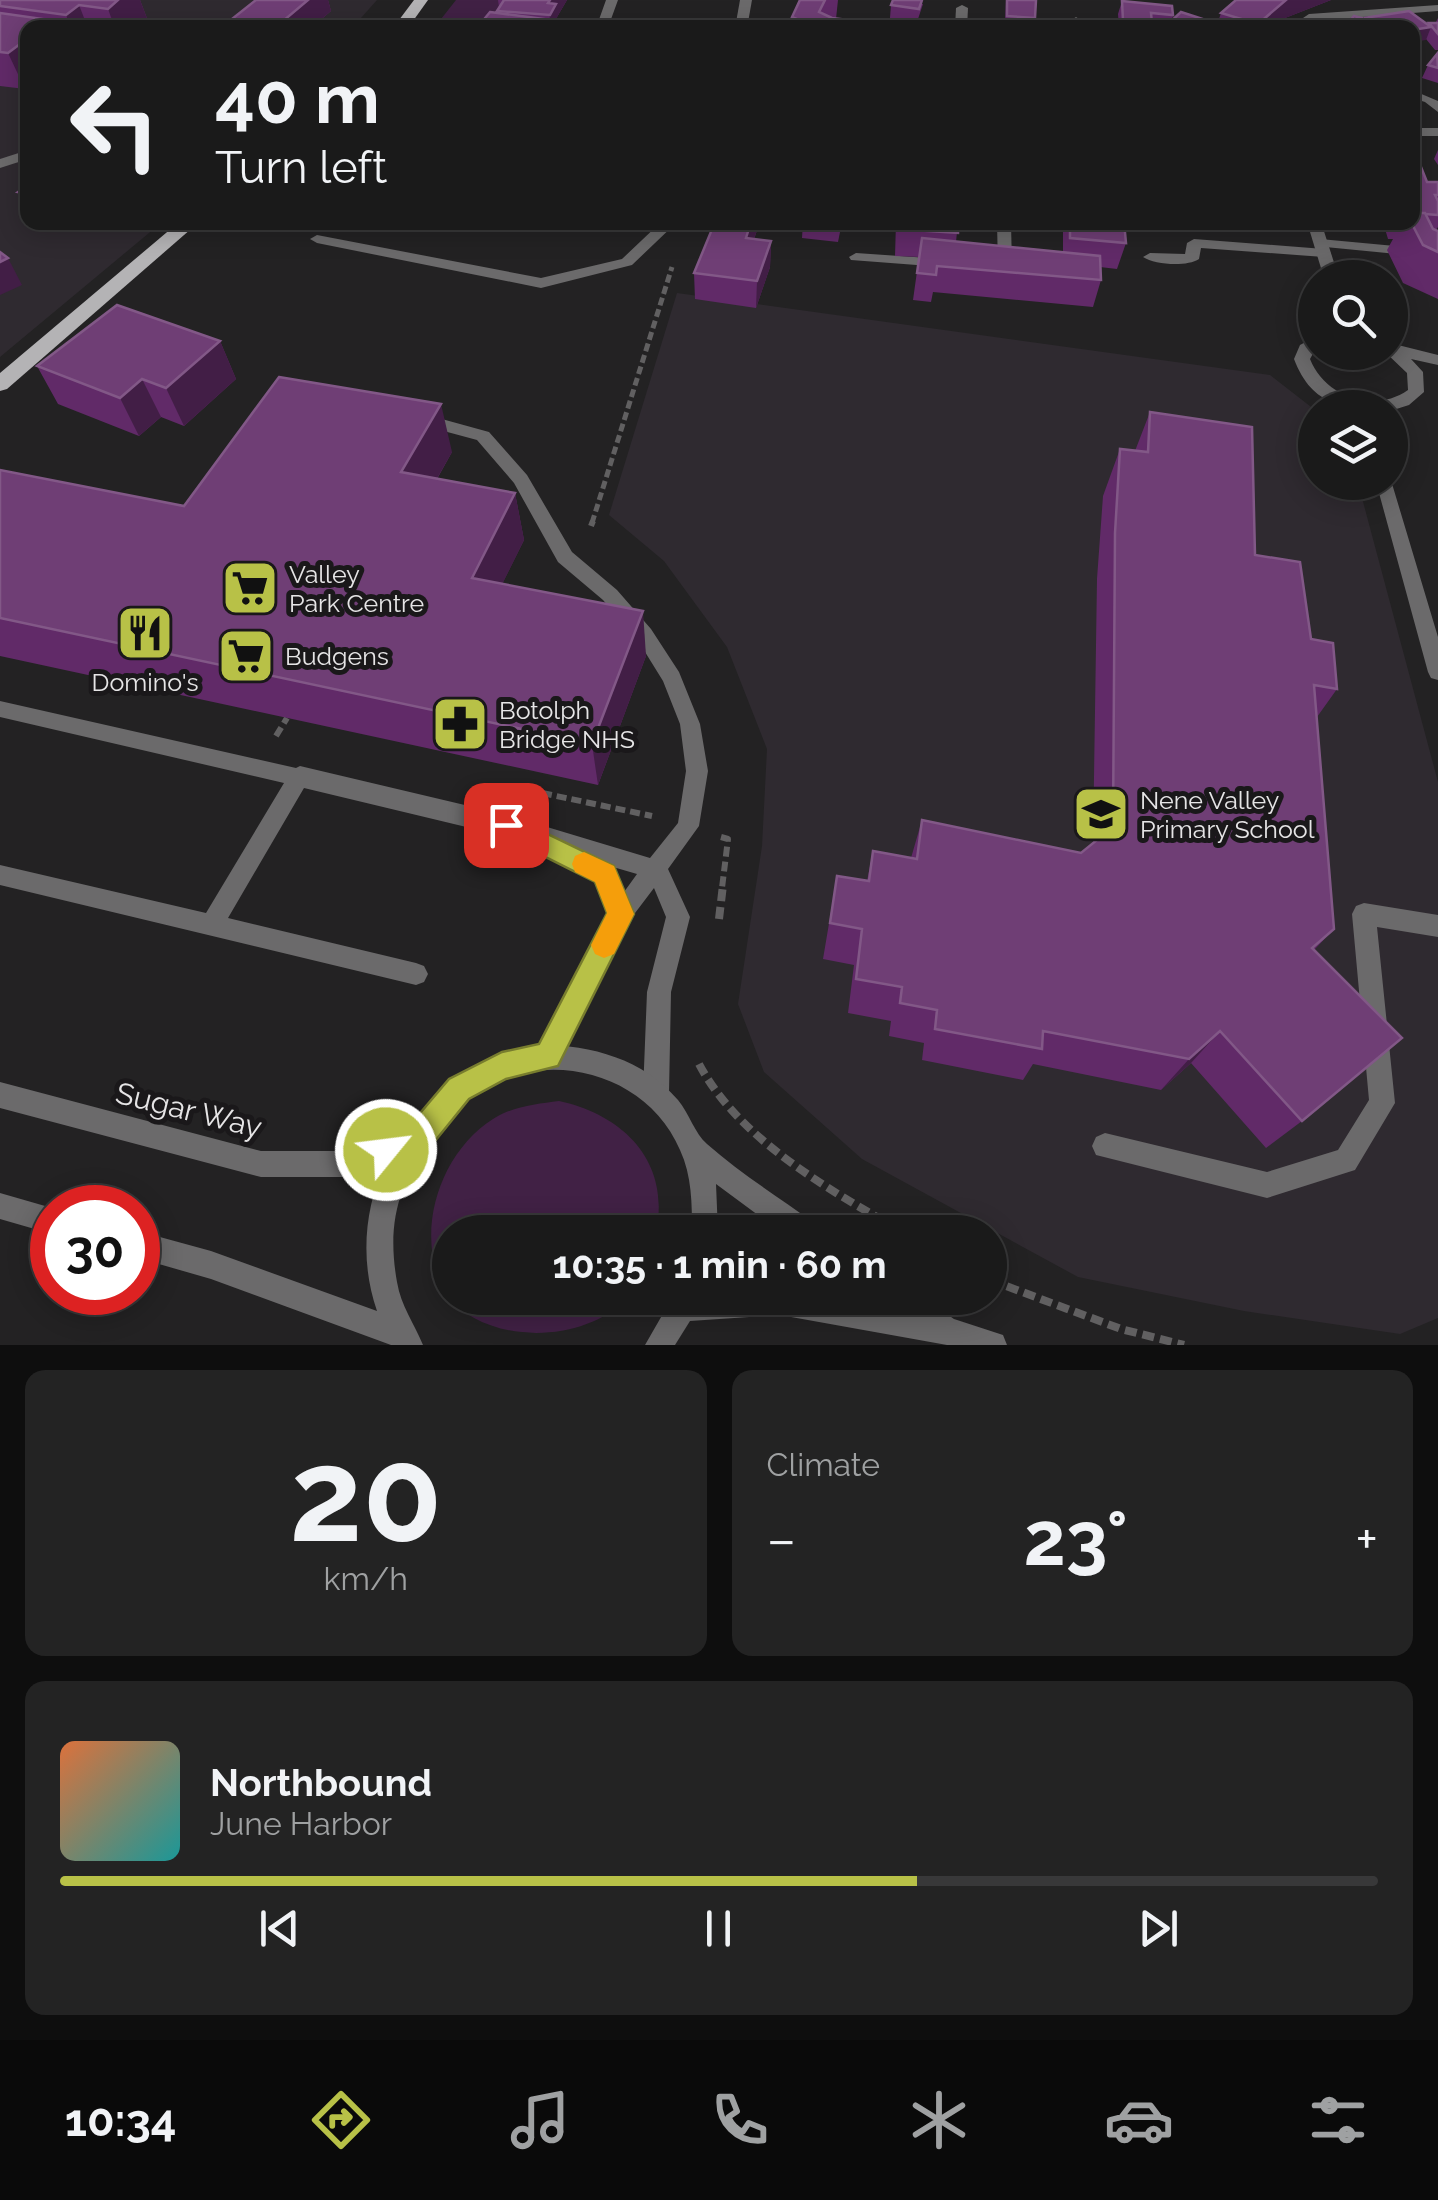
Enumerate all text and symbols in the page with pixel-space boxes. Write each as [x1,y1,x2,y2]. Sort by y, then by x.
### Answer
text: 40 m [215,57,380,139]
icon: left [50,60,180,190]
text: Turn left [215,141,387,194]
map controls [1298,260,1408,500]
button: search [1298,260,1408,370]
button: layers [1298,390,1408,500]
supermarket icon: Valley Park Centre [220,558,280,618]
place label: Valley Park Centre [289,559,424,618]
restaurant icon: Domino's [115,603,175,663]
supermarket icon: Budgens [216,626,276,686]
place label: Budgens [285,641,389,671]
place label: Domino's [92,667,199,697]
pharmacy icon: Botolph Bridge NHS [430,694,490,754]
place label: Botolph Bridge NHS [499,695,635,754]
pin [464,783,549,868]
school or university icon: Nene Valley Primary School [1071,784,1131,844]
place label: Nene Valley Primary School [1140,785,1315,844]
icon: arrive [479,798,534,853]
street label: Sugar Way [112,1075,266,1145]
position arrow [334,1098,438,1202]
speed limit sign: 30 [30,1185,160,1315]
text: 10:35 · 1 min · 60 m [552,1242,887,1287]
text: 20 [289,1419,442,1571]
text: Climate [767,1446,880,1483]
text: 23° [1024,1494,1128,1583]
text: − [767,1507,796,1572]
text: + [1355,1507,1378,1572]
text: km/h [324,1560,408,1597]
text: Northbound [210,1760,432,1805]
text: June Harbor [210,1805,392,1842]
icon: previous [252,1901,307,1956]
icon: pause [691,1901,746,1956]
icon: next [1131,1901,1186,1956]
icon: directions [306,2085,376,2155]
icon: music [505,2085,575,2155]
icon: phone [705,2085,775,2155]
icon: climate [904,2085,974,2155]
icon: car [1104,2085,1174,2155]
icon: filters [1303,2085,1373,2155]
text: 10:34 [65,2094,177,2147]

